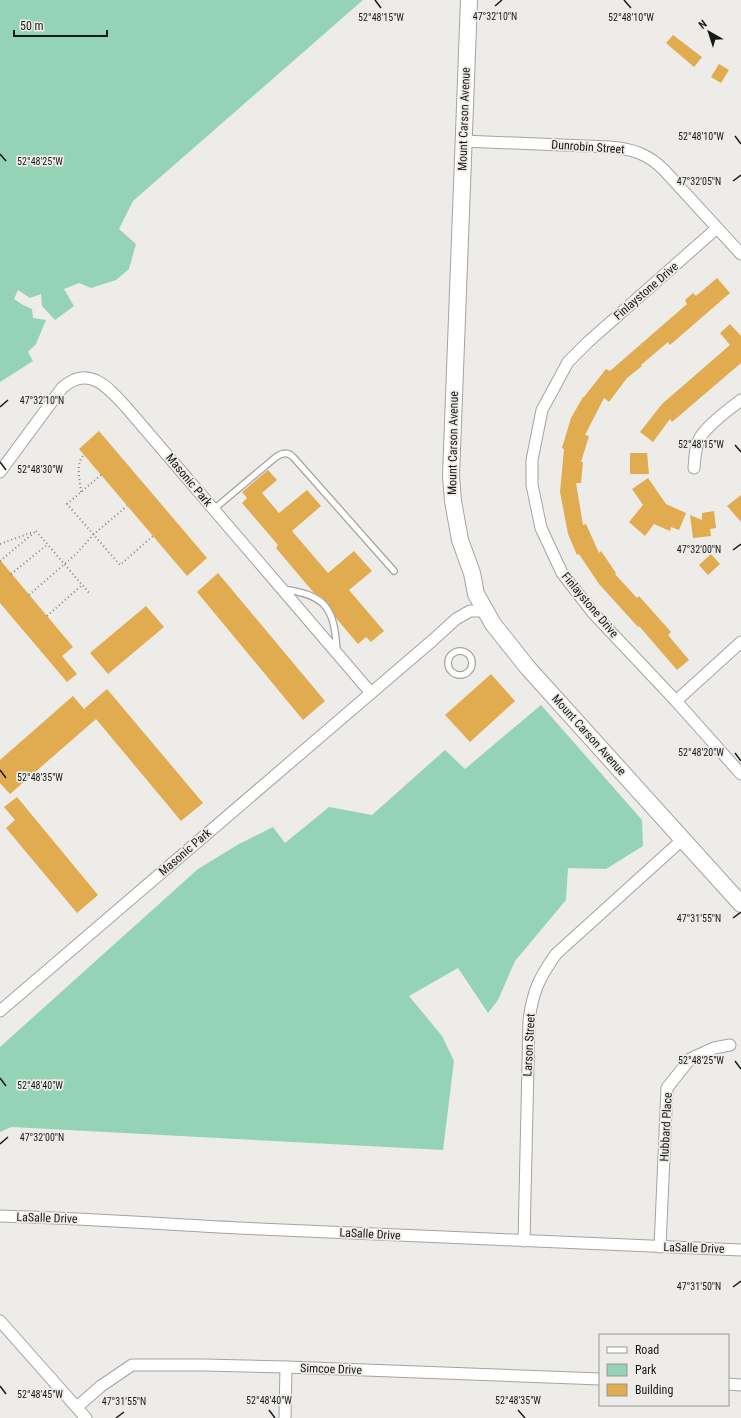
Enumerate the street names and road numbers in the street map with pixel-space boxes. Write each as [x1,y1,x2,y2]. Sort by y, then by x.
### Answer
street label: Mount Carson Avenue [455,67,473,171]
street label: Dunrobin Street [551,137,626,157]
street label: Finlaystone Drive [611,259,681,323]
street label: Mount Carson Avenue [445,391,461,495]
street label: Masonic Park [163,451,215,510]
street label: Finlaystone Drive [559,570,622,641]
street label: Mount Carson Avenue [549,692,629,779]
street label: Masonic Park [156,825,214,878]
street label: Larson Street [520,1013,538,1077]
street label: Hubbard Place [657,1092,675,1162]
street label: LaSalle Drive [16,1210,78,1226]
street label: LaSalle Drive [339,1225,401,1243]
street label: LaSalle Drive [663,1240,725,1256]
street label: Simcoe Drive [300,1361,363,1377]

